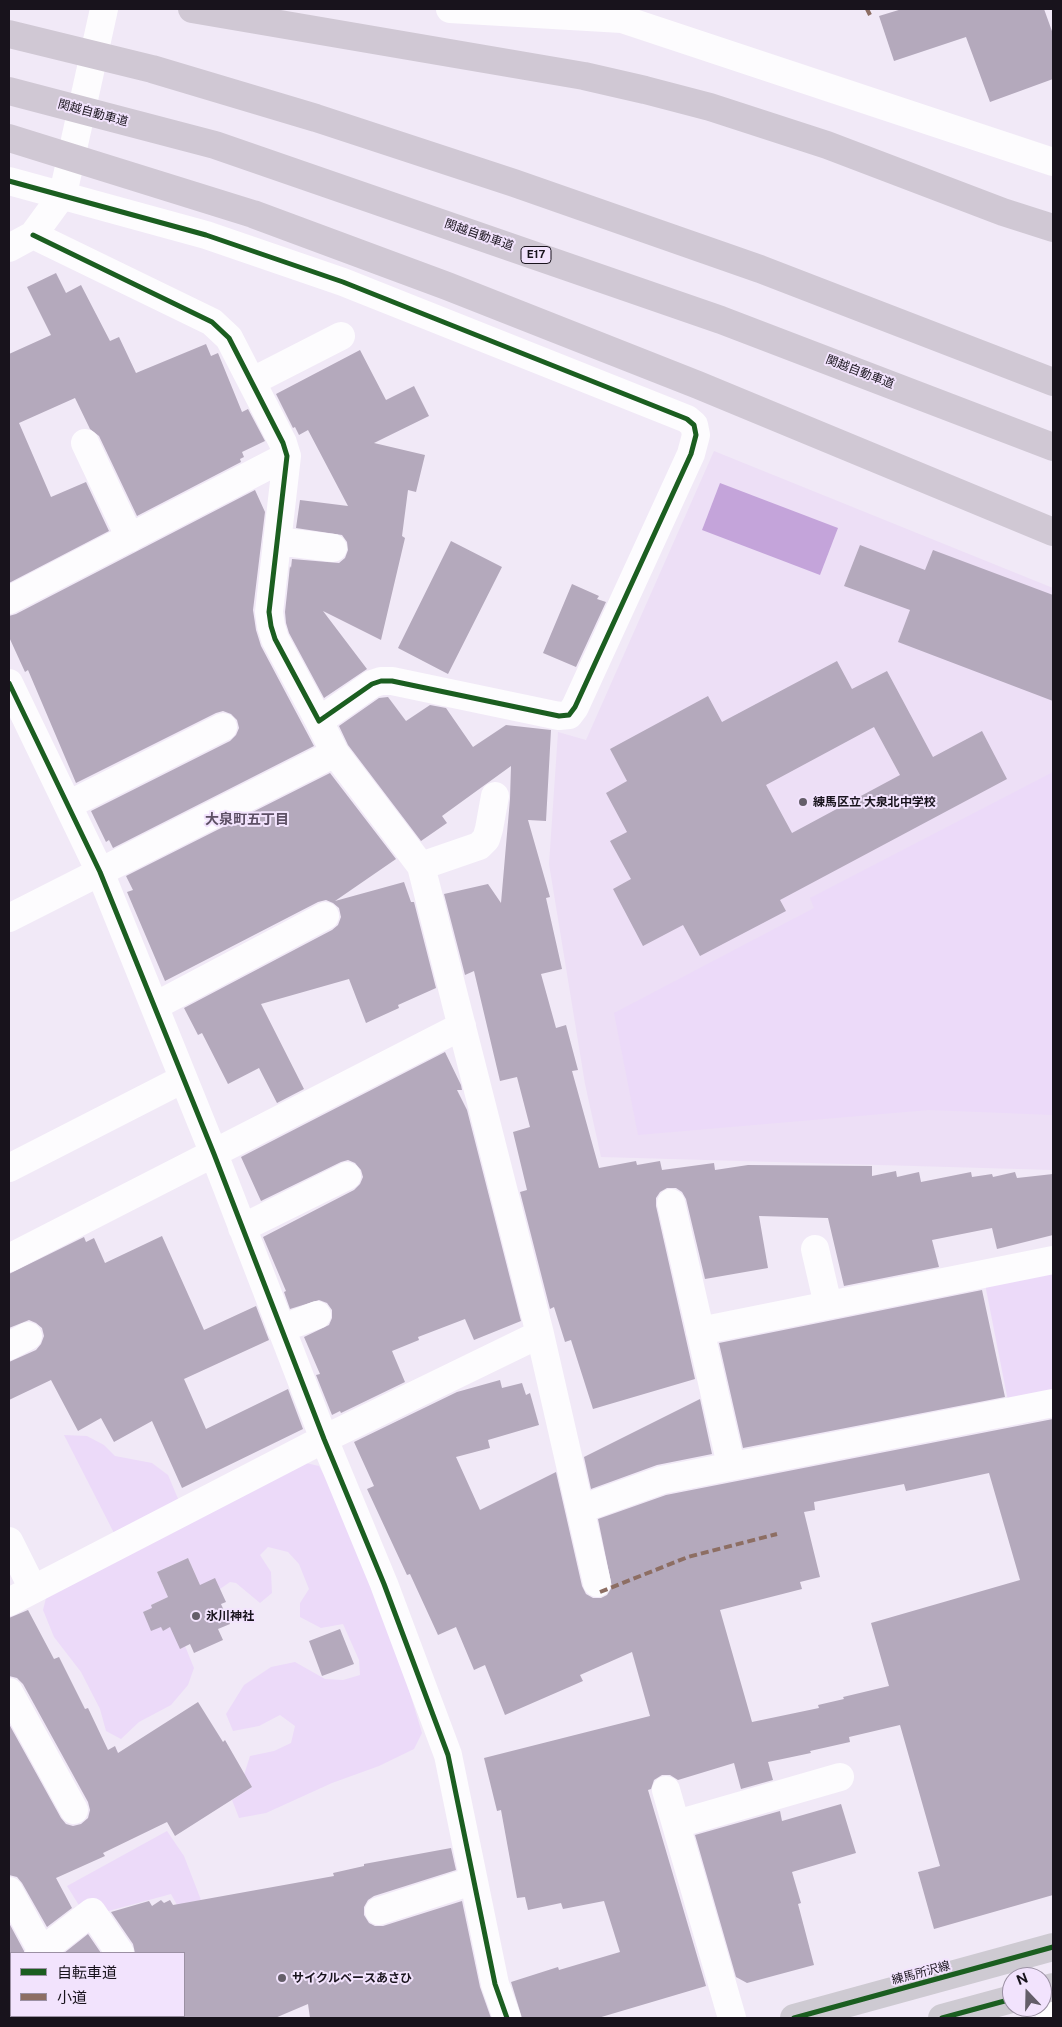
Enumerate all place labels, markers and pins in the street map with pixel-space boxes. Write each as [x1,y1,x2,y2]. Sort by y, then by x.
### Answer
place label: 練馬区立 大泉北中学校 [813,795,936,809]
marker: 練馬区立 大泉北中学校 [797,796,809,808]
place label: 氷川神社 [206,1609,254,1623]
marker: 氷川神社 [190,1610,202,1622]
place label: サイクルベースあさひ [292,1971,412,1985]
marker: サイクルベースあさひ [276,1972,288,1984]

